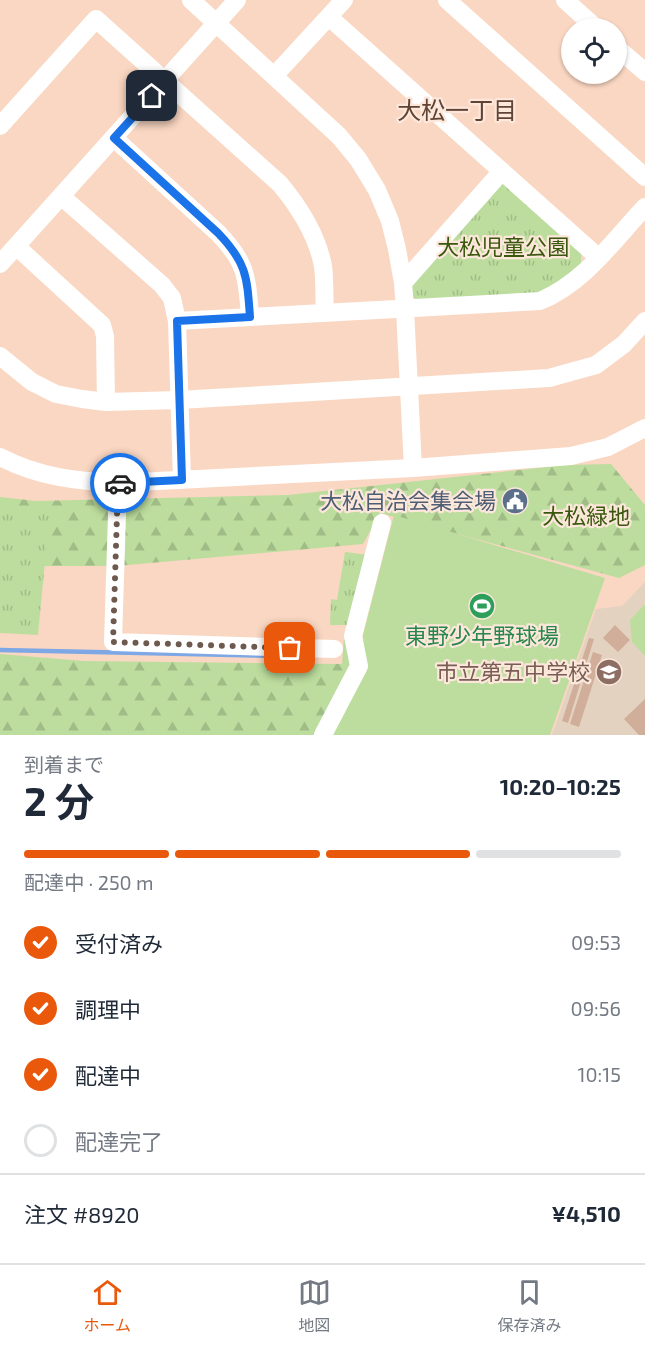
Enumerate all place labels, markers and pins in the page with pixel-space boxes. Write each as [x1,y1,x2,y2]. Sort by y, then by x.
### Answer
pin [126,70,177,121]
public building icon: 大松自治会集会場 [500,486,530,516]
place label: 大松自治会集会場 [320,487,496,513]
sports icon: 東野少年野球場 [467,591,497,621]
pin [264,622,315,673]
place label: 東野少年野球場 [405,622,559,648]
school or university icon: 市立第五中学校 [594,657,624,687]
place label: 市立第五中学校 [436,658,590,684]

